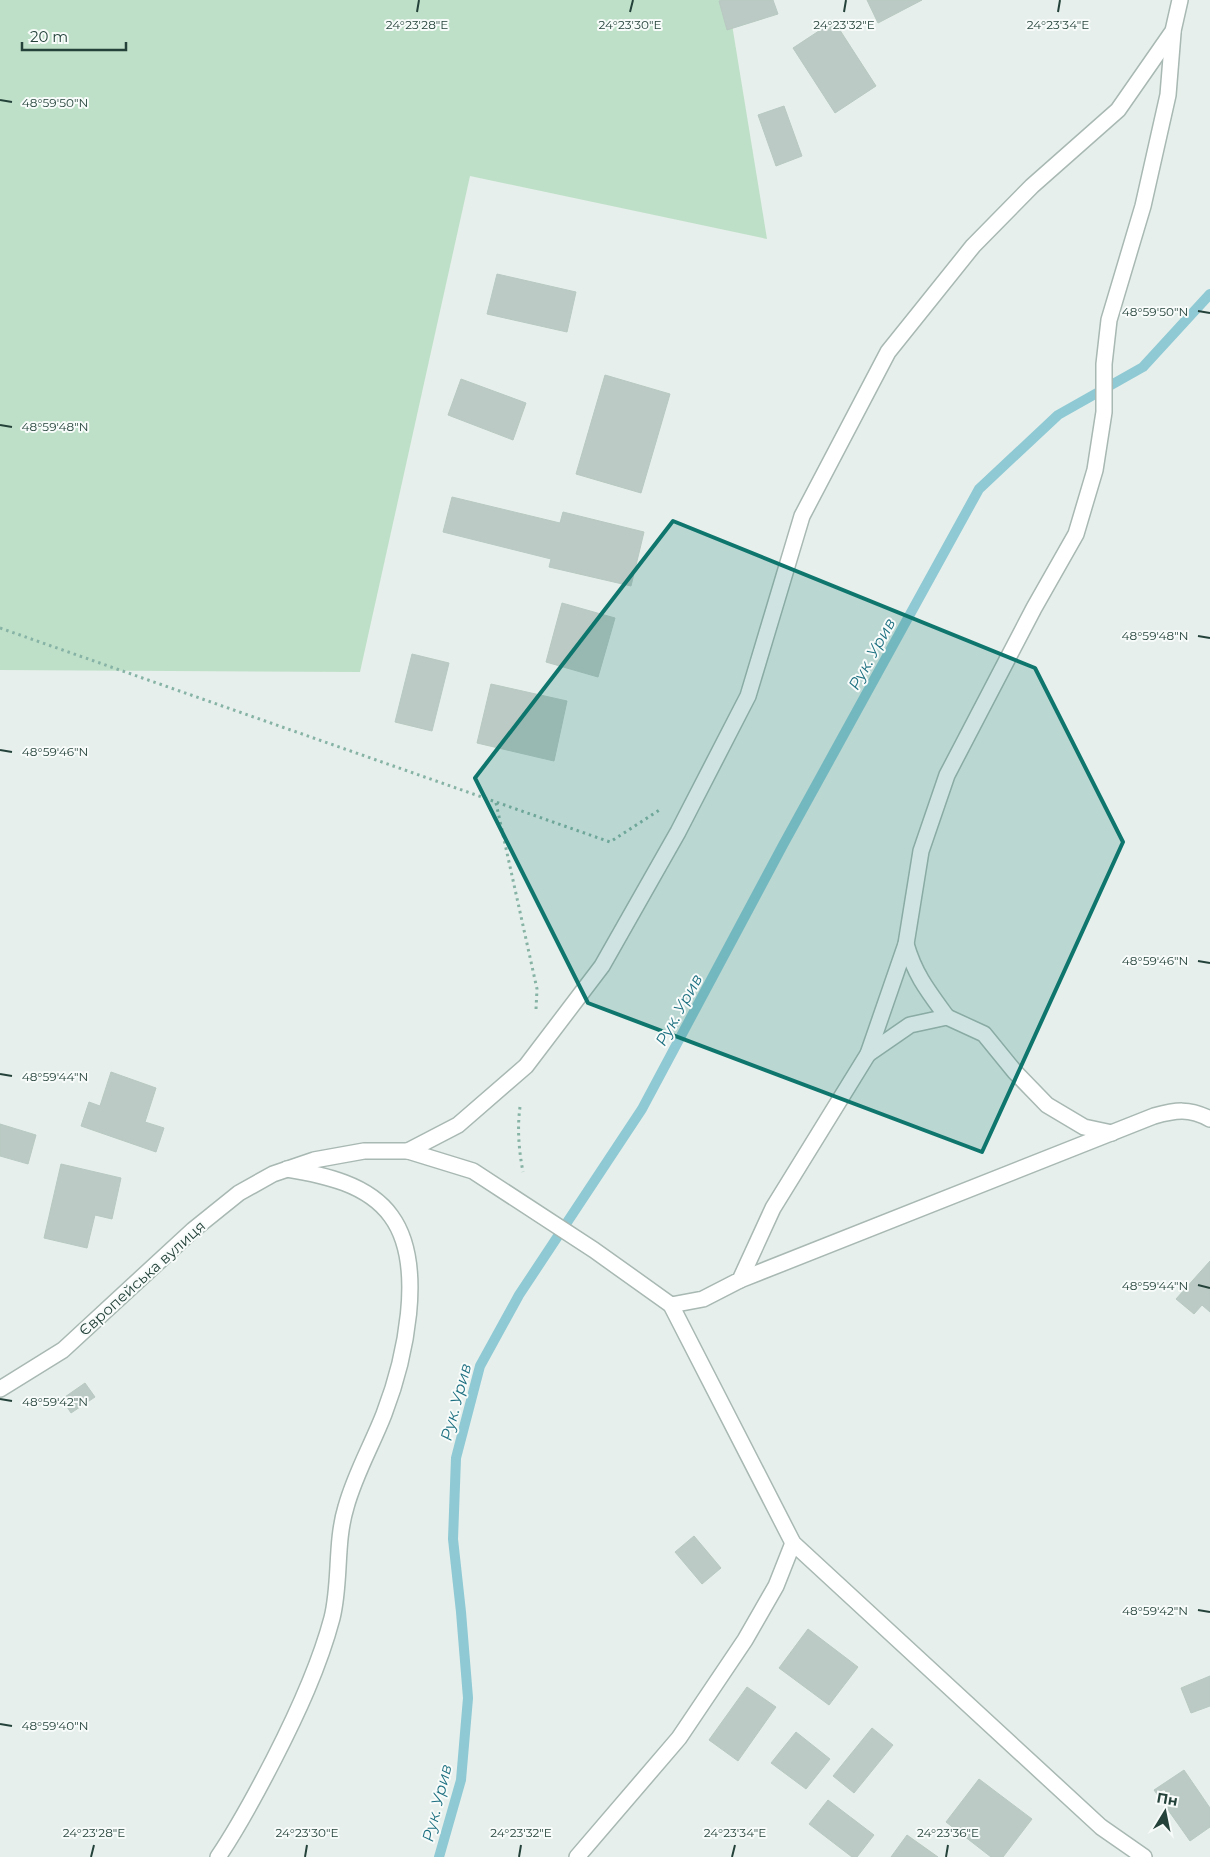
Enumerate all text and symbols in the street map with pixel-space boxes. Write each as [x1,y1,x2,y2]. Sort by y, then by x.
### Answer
text: 24°23'28"E [386,17,448,32]
text: 24°23'30"E [599,17,661,32]
text: 24°23'32"E [813,17,875,32]
text: 24°23'34"E [1027,17,1089,32]
scale bar [22,20,126,52]
text: 20 m [30,27,68,46]
text: 48°59'50"N [22,95,88,110]
text: 48°59'50"N [1122,304,1188,319]
text: 48°59'48"N [22,419,88,434]
water label: Рук. Урив [844,615,900,693]
text: 48°59'48"N [1122,628,1188,643]
text: 48°59'46"N [22,744,88,759]
text: 48°59'46"N [1122,953,1188,968]
water label: Рук. Урив [651,971,707,1049]
text: 48°59'44"N [22,1069,88,1084]
street label: Європейська вулиця [75,1216,209,1340]
text: 48°59'44"N [1122,1278,1188,1293]
water label: Рук. Урив [437,1361,475,1443]
text: 48°59'42"N [22,1394,88,1409]
text: 48°59'42"N [1122,1603,1188,1618]
text: 48°59'40"N [21,1718,89,1733]
water label: Рук. Урив [418,1762,456,1844]
north arrow [1140,1787,1190,1837]
text: Пн [1155,1789,1179,1810]
text: 24°23'28"E [63,1825,125,1840]
text: 24°23'30"E [276,1825,338,1840]
text: 24°23'32"E [490,1825,552,1840]
text: 24°23'34"E [704,1825,766,1840]
text: 24°23'36"E [917,1825,979,1840]

